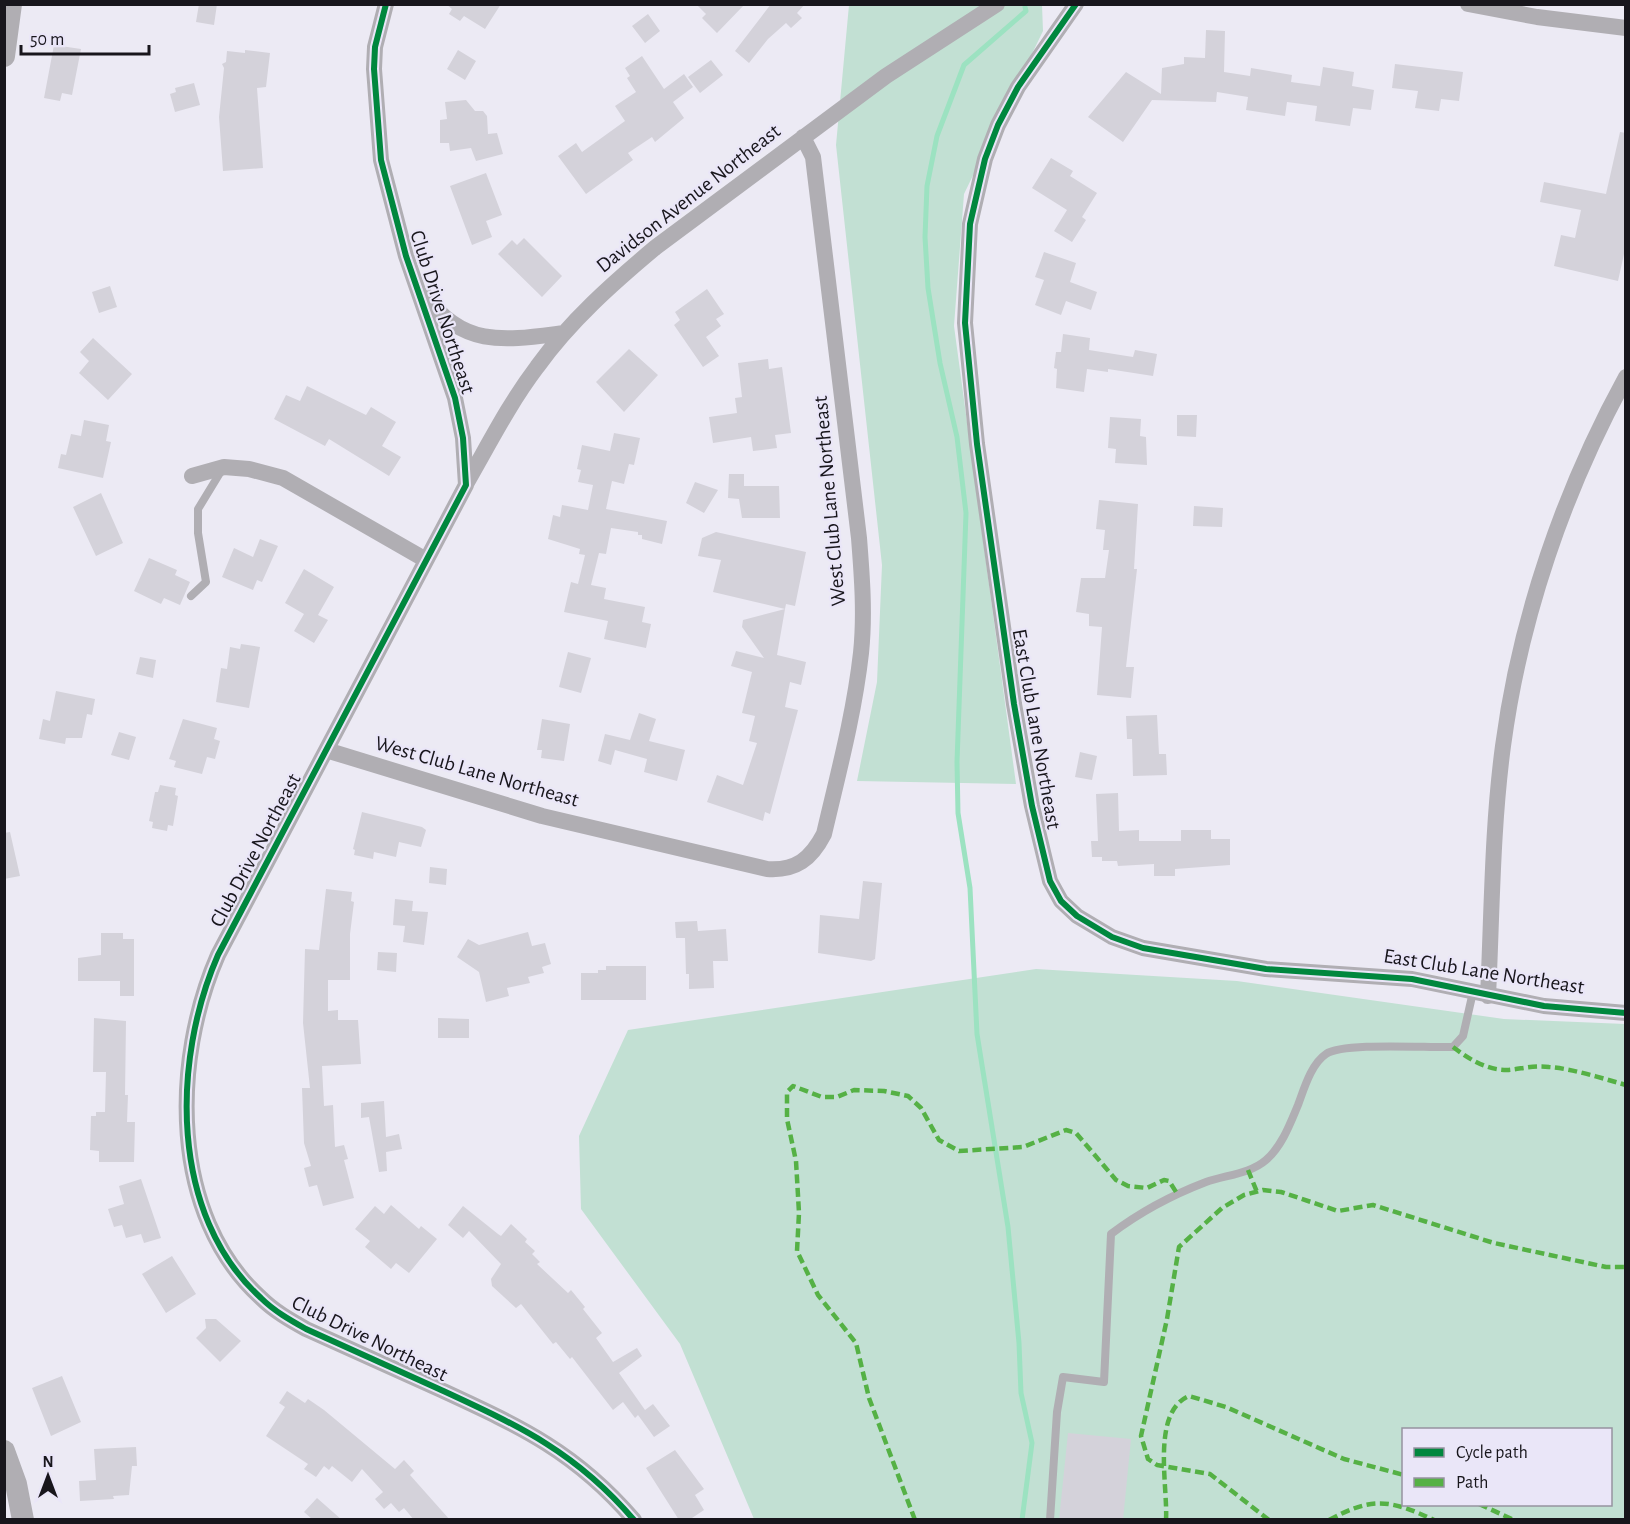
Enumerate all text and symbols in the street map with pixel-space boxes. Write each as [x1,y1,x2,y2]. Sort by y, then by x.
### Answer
scale bar [21,18,148,56]
text: 50 m [30,31,64,49]
street label: Davidson Avenue Northeast [592,120,784,277]
street label: Club Drive Northeast [406,228,479,397]
street label: West Club Lane Northeast [810,395,849,607]
street label: East Club Lane Northeast [1009,627,1065,831]
street label: West Club Lane Northeast [373,732,581,811]
street label: Club Drive Northeast [206,770,305,930]
street label: East Club Lane Northeast [1382,945,1586,998]
street label: Club Drive Northeast [289,1292,451,1385]
legend [1402,1428,1612,1506]
text: Cycle path [1456,1444,1528,1462]
north arrow [18,1446,78,1506]
text: N [42,1454,54,1470]
text: Path [1456,1474,1488,1492]

